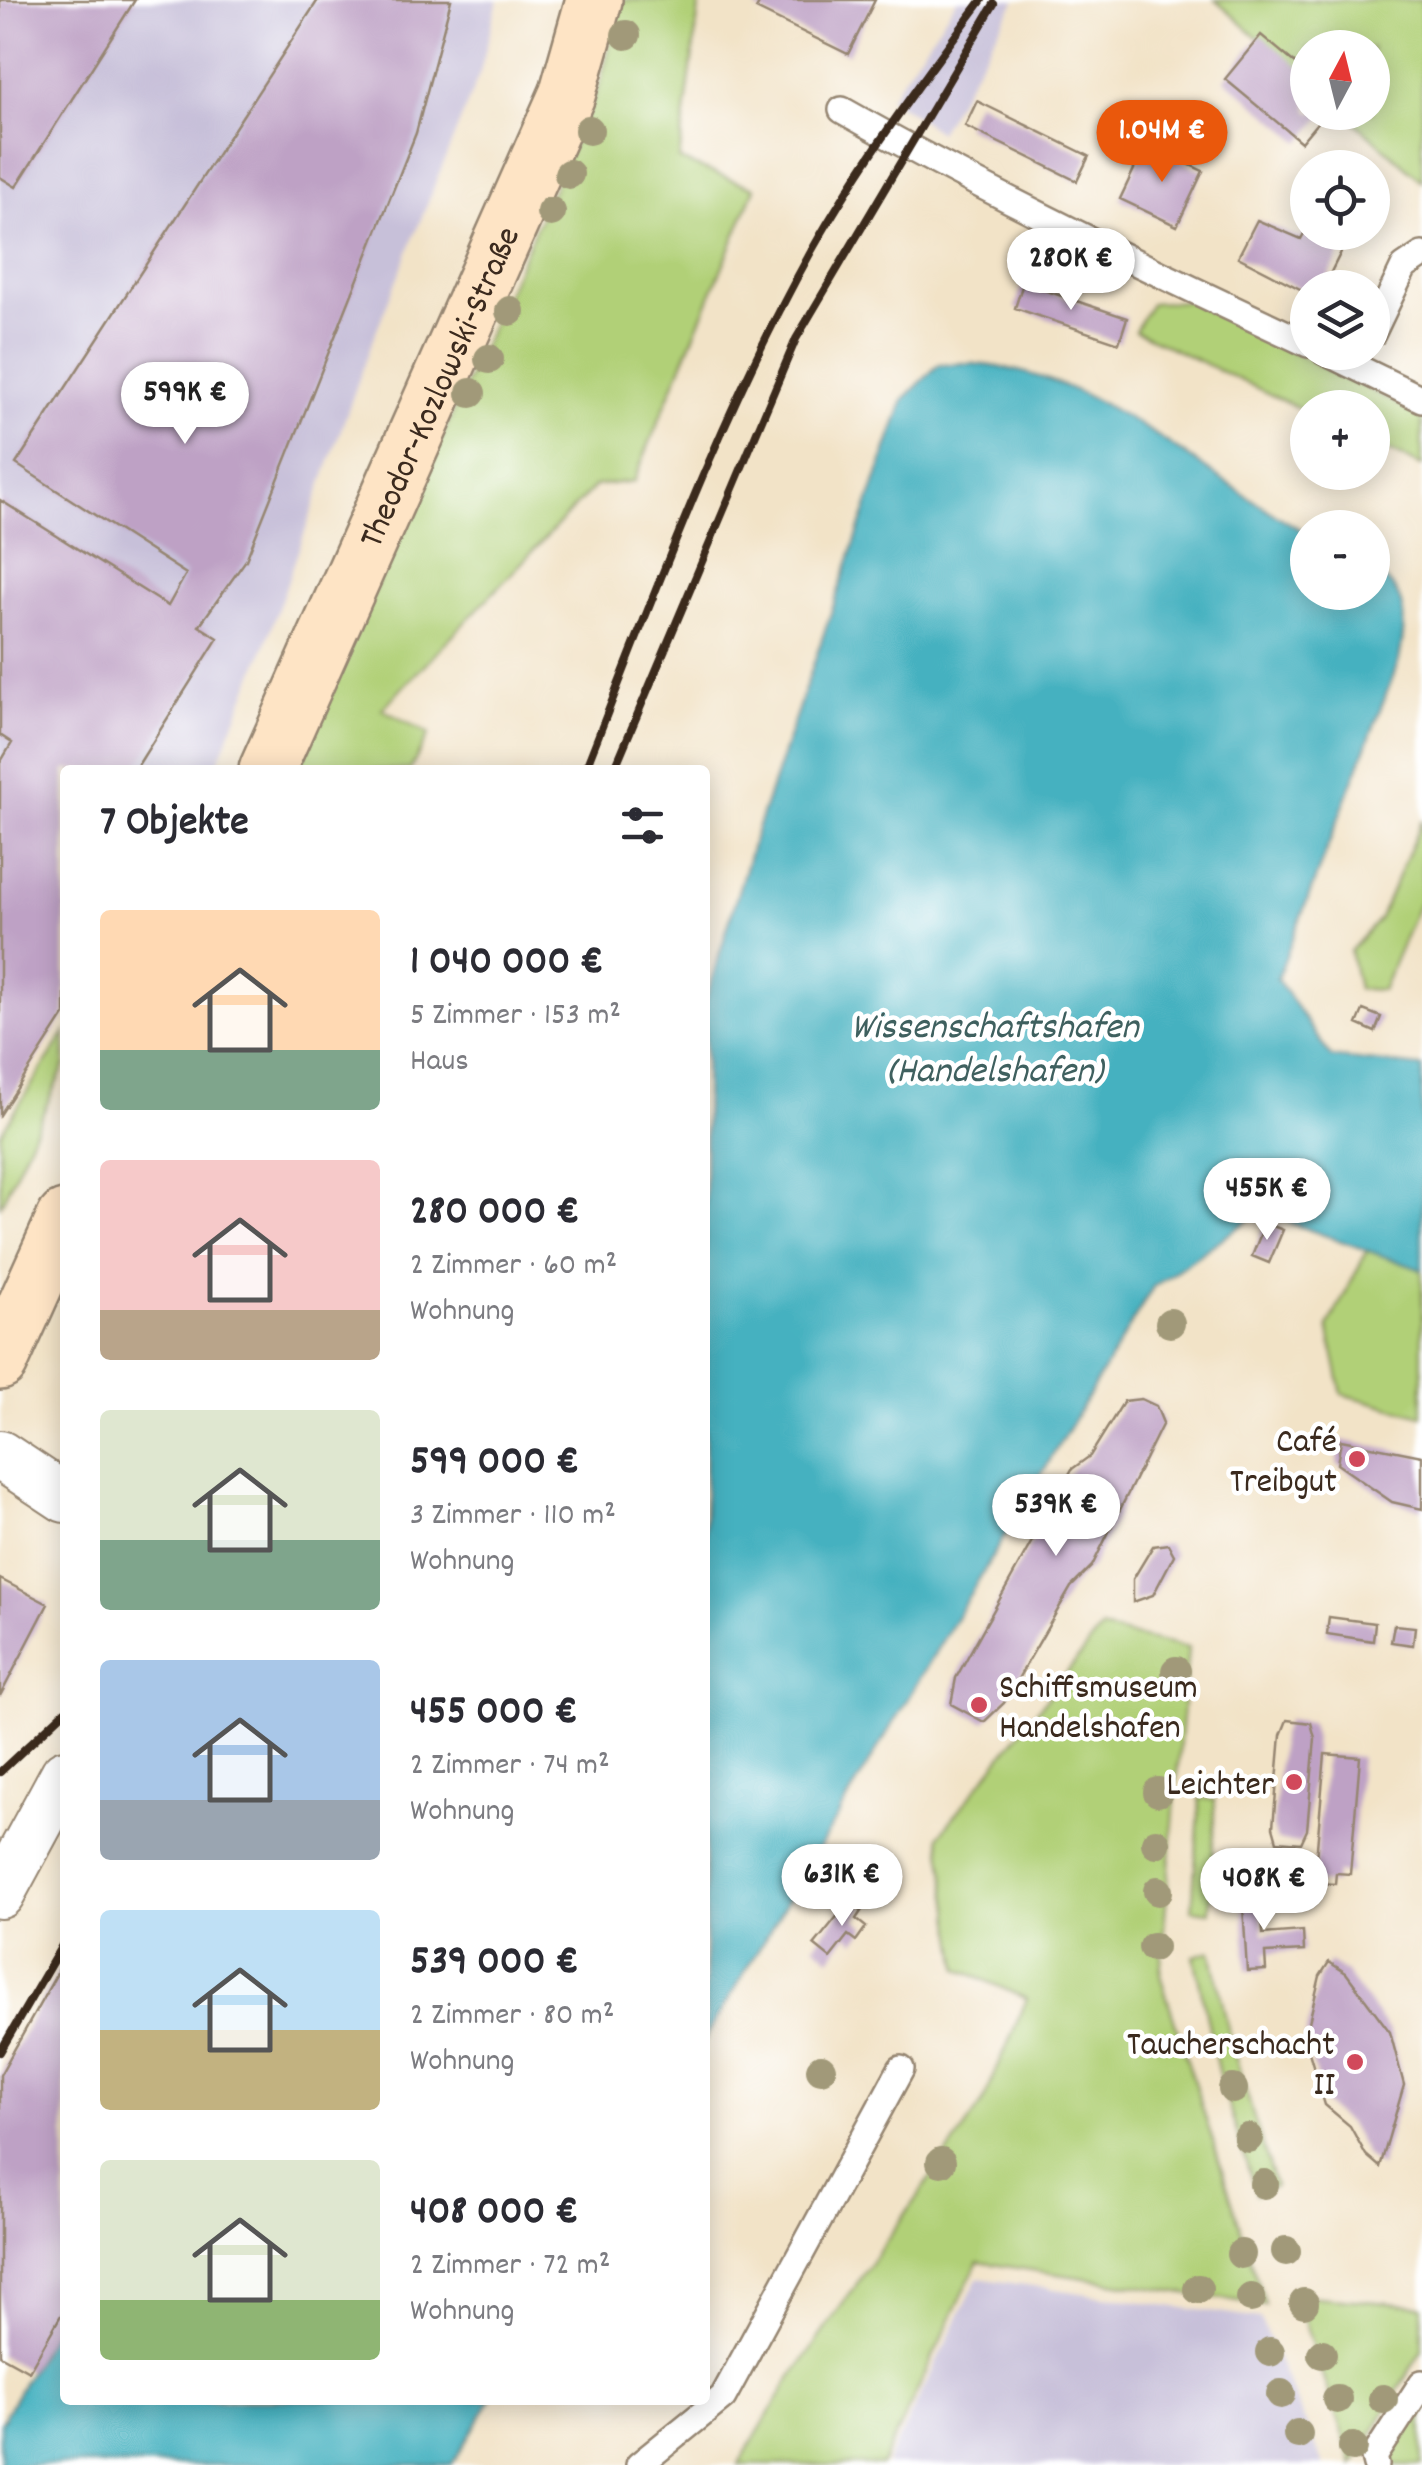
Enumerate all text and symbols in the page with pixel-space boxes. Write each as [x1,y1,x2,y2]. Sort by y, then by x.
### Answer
north arrow [1290,30,1390,130]
map controls [1290,30,1390,610]
pin: 1.04M € [1070,100,1254,185]
text: 1.04M € [1119,109,1205,155]
button: locate [1290,150,1390,250]
street label: Theodor-Kozlowski-Straße [349,220,535,557]
pin: 280K € [990,228,1152,313]
text: 280K € [1029,237,1113,283]
button: layers [1290,270,1390,370]
pin: 599K € [104,362,266,447]
text: 599K € [143,371,227,417]
button: + [1290,390,1390,490]
button: − [1290,510,1390,610]
text: 7 Objekte [100,795,249,855]
icon: filters [615,798,670,853]
text: 1 040 000 € [410,934,603,994]
icon: home [180,950,300,1070]
text: 5 Zimmer · 153 m² [410,994,621,1040]
water label: Wissenschaftshafen (Handelshafen) [851,1002,1140,1101]
text: Haus [410,1040,469,1086]
pin: 455K € [1186,1158,1348,1243]
text: 455K € [1226,1167,1308,1213]
text: 280 000 € [410,1184,579,1244]
icon: home [180,1200,300,1320]
text: 2 Zimmer · 60 m² [410,1244,617,1290]
text: Wohnung [410,1290,515,1336]
place label: Café Treibgut [1230,1419,1337,1509]
text: 599 000 € [410,1434,579,1494]
marker: Café Treibgut [1346,1448,1368,1470]
icon: home [180,1450,300,1570]
pin: 539K € [975,1474,1137,1559]
text: 539K € [1014,1483,1098,1529]
text: 3 Zimmer · 110 m² [410,1494,616,1540]
text: Wohnung [410,1540,515,1586]
place label: Schiffsmuseum Handelshafen [999,1665,1198,1755]
text: 455 000 € [410,1684,578,1744]
marker: Schiffsmuseum Handelshafen [968,1694,990,1716]
icon: home [180,1700,300,1820]
text: 2 Zimmer · 74 m² [410,1744,610,1790]
place label: Leichter [1166,1762,1274,1812]
marker: Leichter [1283,1771,1305,1793]
text: Wohnung [410,1790,515,1836]
pin: 631K € [761,1844,923,1929]
pin: 408K € [1183,1848,1345,1933]
text: 631K € [804,1853,880,1899]
text: 408K € [1222,1857,1306,1903]
text: 539 000 € [410,1934,579,1994]
icon: home [180,1950,300,2070]
text: 2 Zimmer · 80 m² [410,1994,614,2040]
place label: Taucherschacht II [1127,2022,1335,2112]
text: Wohnung [410,2040,515,2086]
marker: Taucherschacht II [1344,2051,1366,2073]
text: 408 000 € [410,2184,579,2244]
icon: home [180,2200,300,2320]
text: 2 Zimmer · 72 m² [410,2244,610,2290]
text: Wohnung [410,2290,515,2336]

